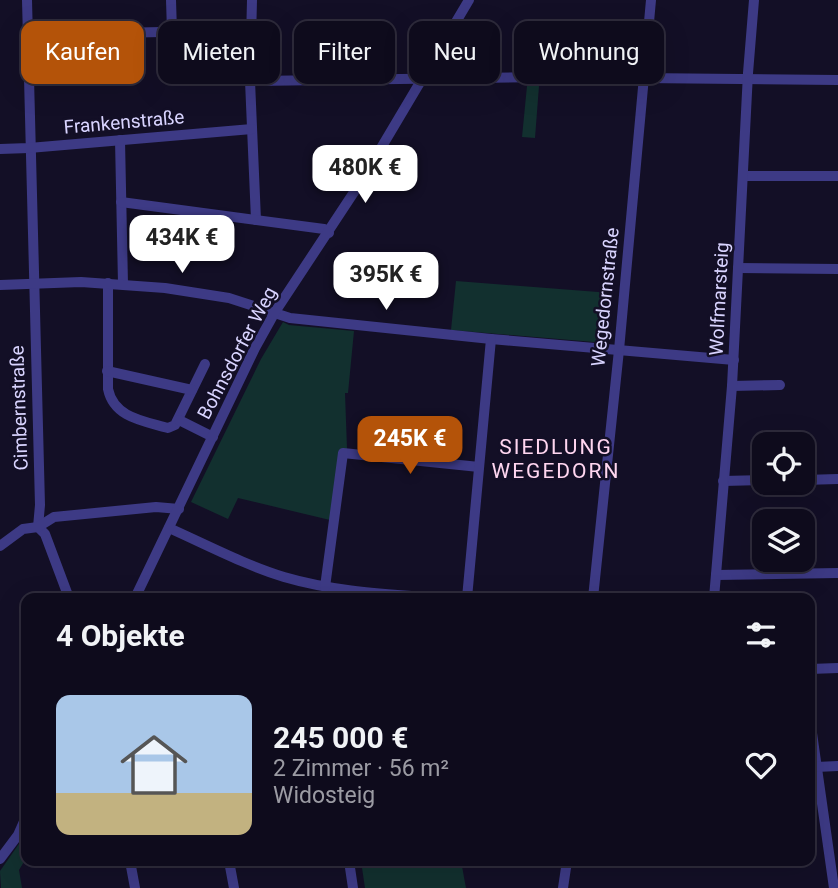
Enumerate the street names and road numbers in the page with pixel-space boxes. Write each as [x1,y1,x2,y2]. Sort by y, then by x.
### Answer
street label: Frankenstraße [63,105,185,139]
street label: Wegedornstraße [586,226,624,368]
street label: Wolfmarsteig [705,242,733,356]
street label: Bohnsdorfer Weg [192,283,282,423]
street label: Cimbernstraße [5,345,33,471]

